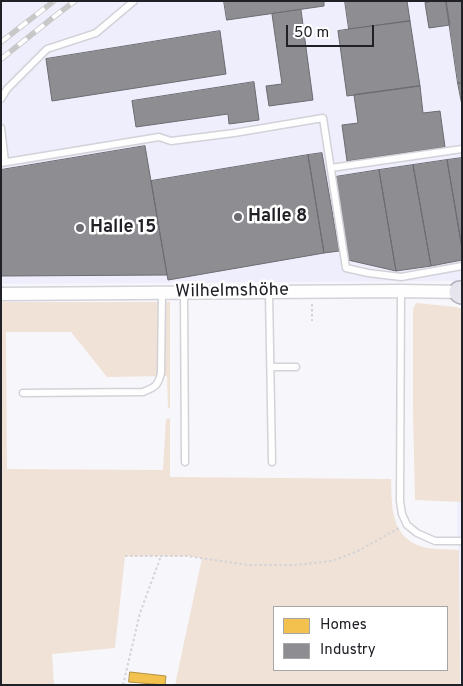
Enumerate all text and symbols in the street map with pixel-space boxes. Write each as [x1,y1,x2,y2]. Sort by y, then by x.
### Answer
scale bar [288,15,376,47]
text: 50 m [294,24,329,43]
place label: Halle 8 [248,206,307,228]
marker: Halle 8 [232,211,244,223]
place label: Halle 15 [90,217,156,239]
marker: Halle 15 [74,222,86,234]
street label: Wilhelmshöhe [175,280,289,304]
legend [273,606,448,671]
text: Homes [320,616,367,635]
text: Industry [320,641,376,660]

